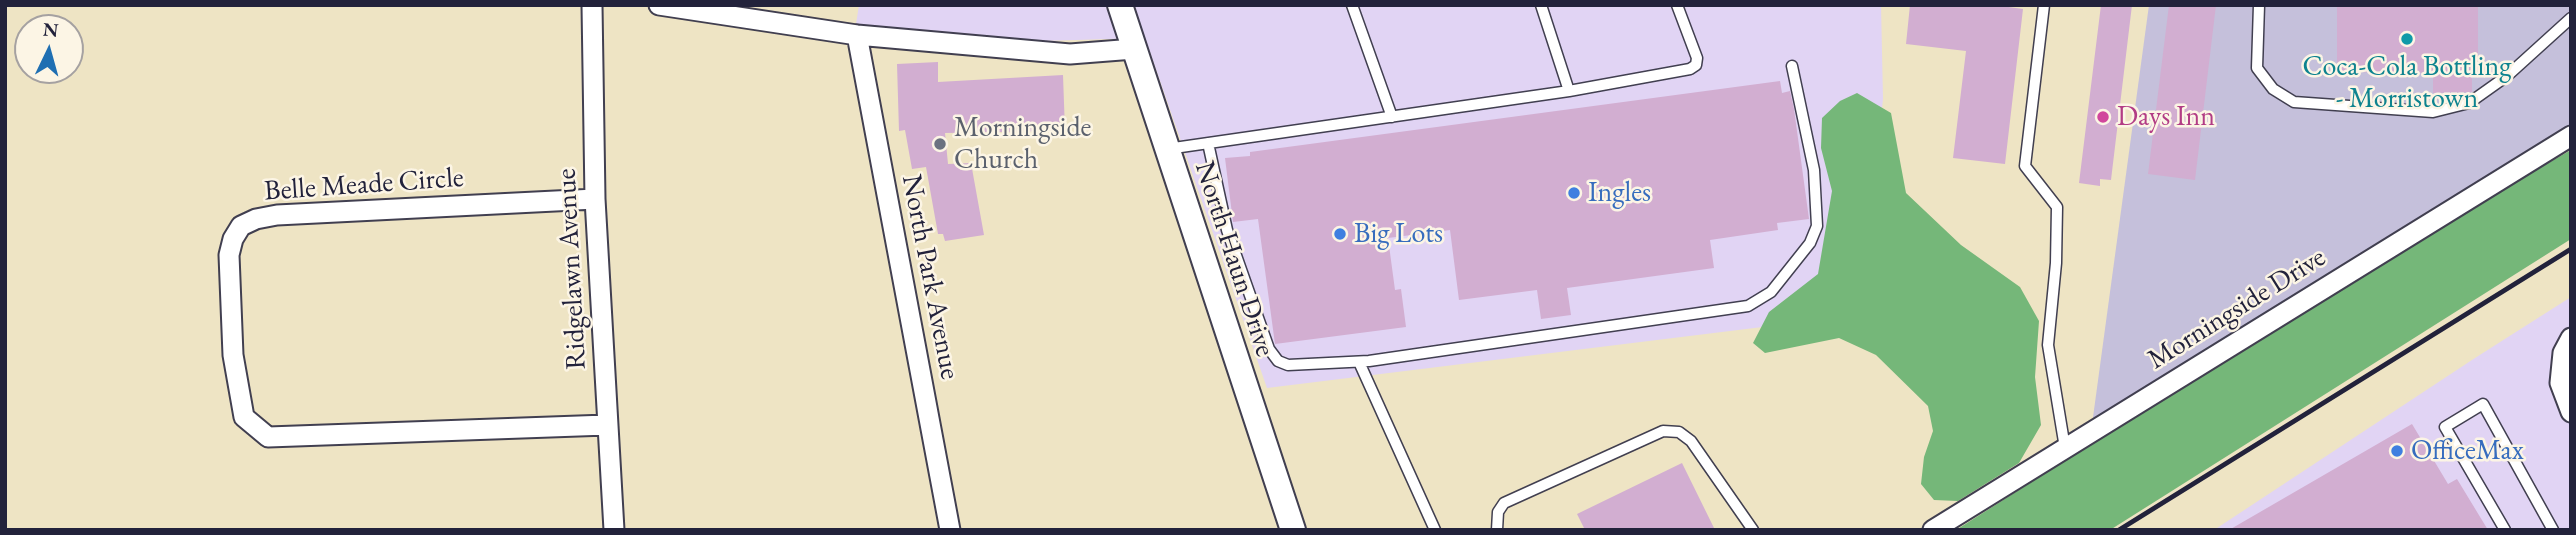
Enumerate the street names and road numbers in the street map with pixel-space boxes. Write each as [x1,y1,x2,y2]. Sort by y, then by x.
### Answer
street label: North Haun Drive [1187,157,1281,361]
street label: Belle Meade Circle [263,161,465,209]
street label: Ridgelawn Avenue [550,168,594,370]
street label: North Park Avenue [894,172,966,382]
street label: Morningside Drive [2142,241,2332,377]

